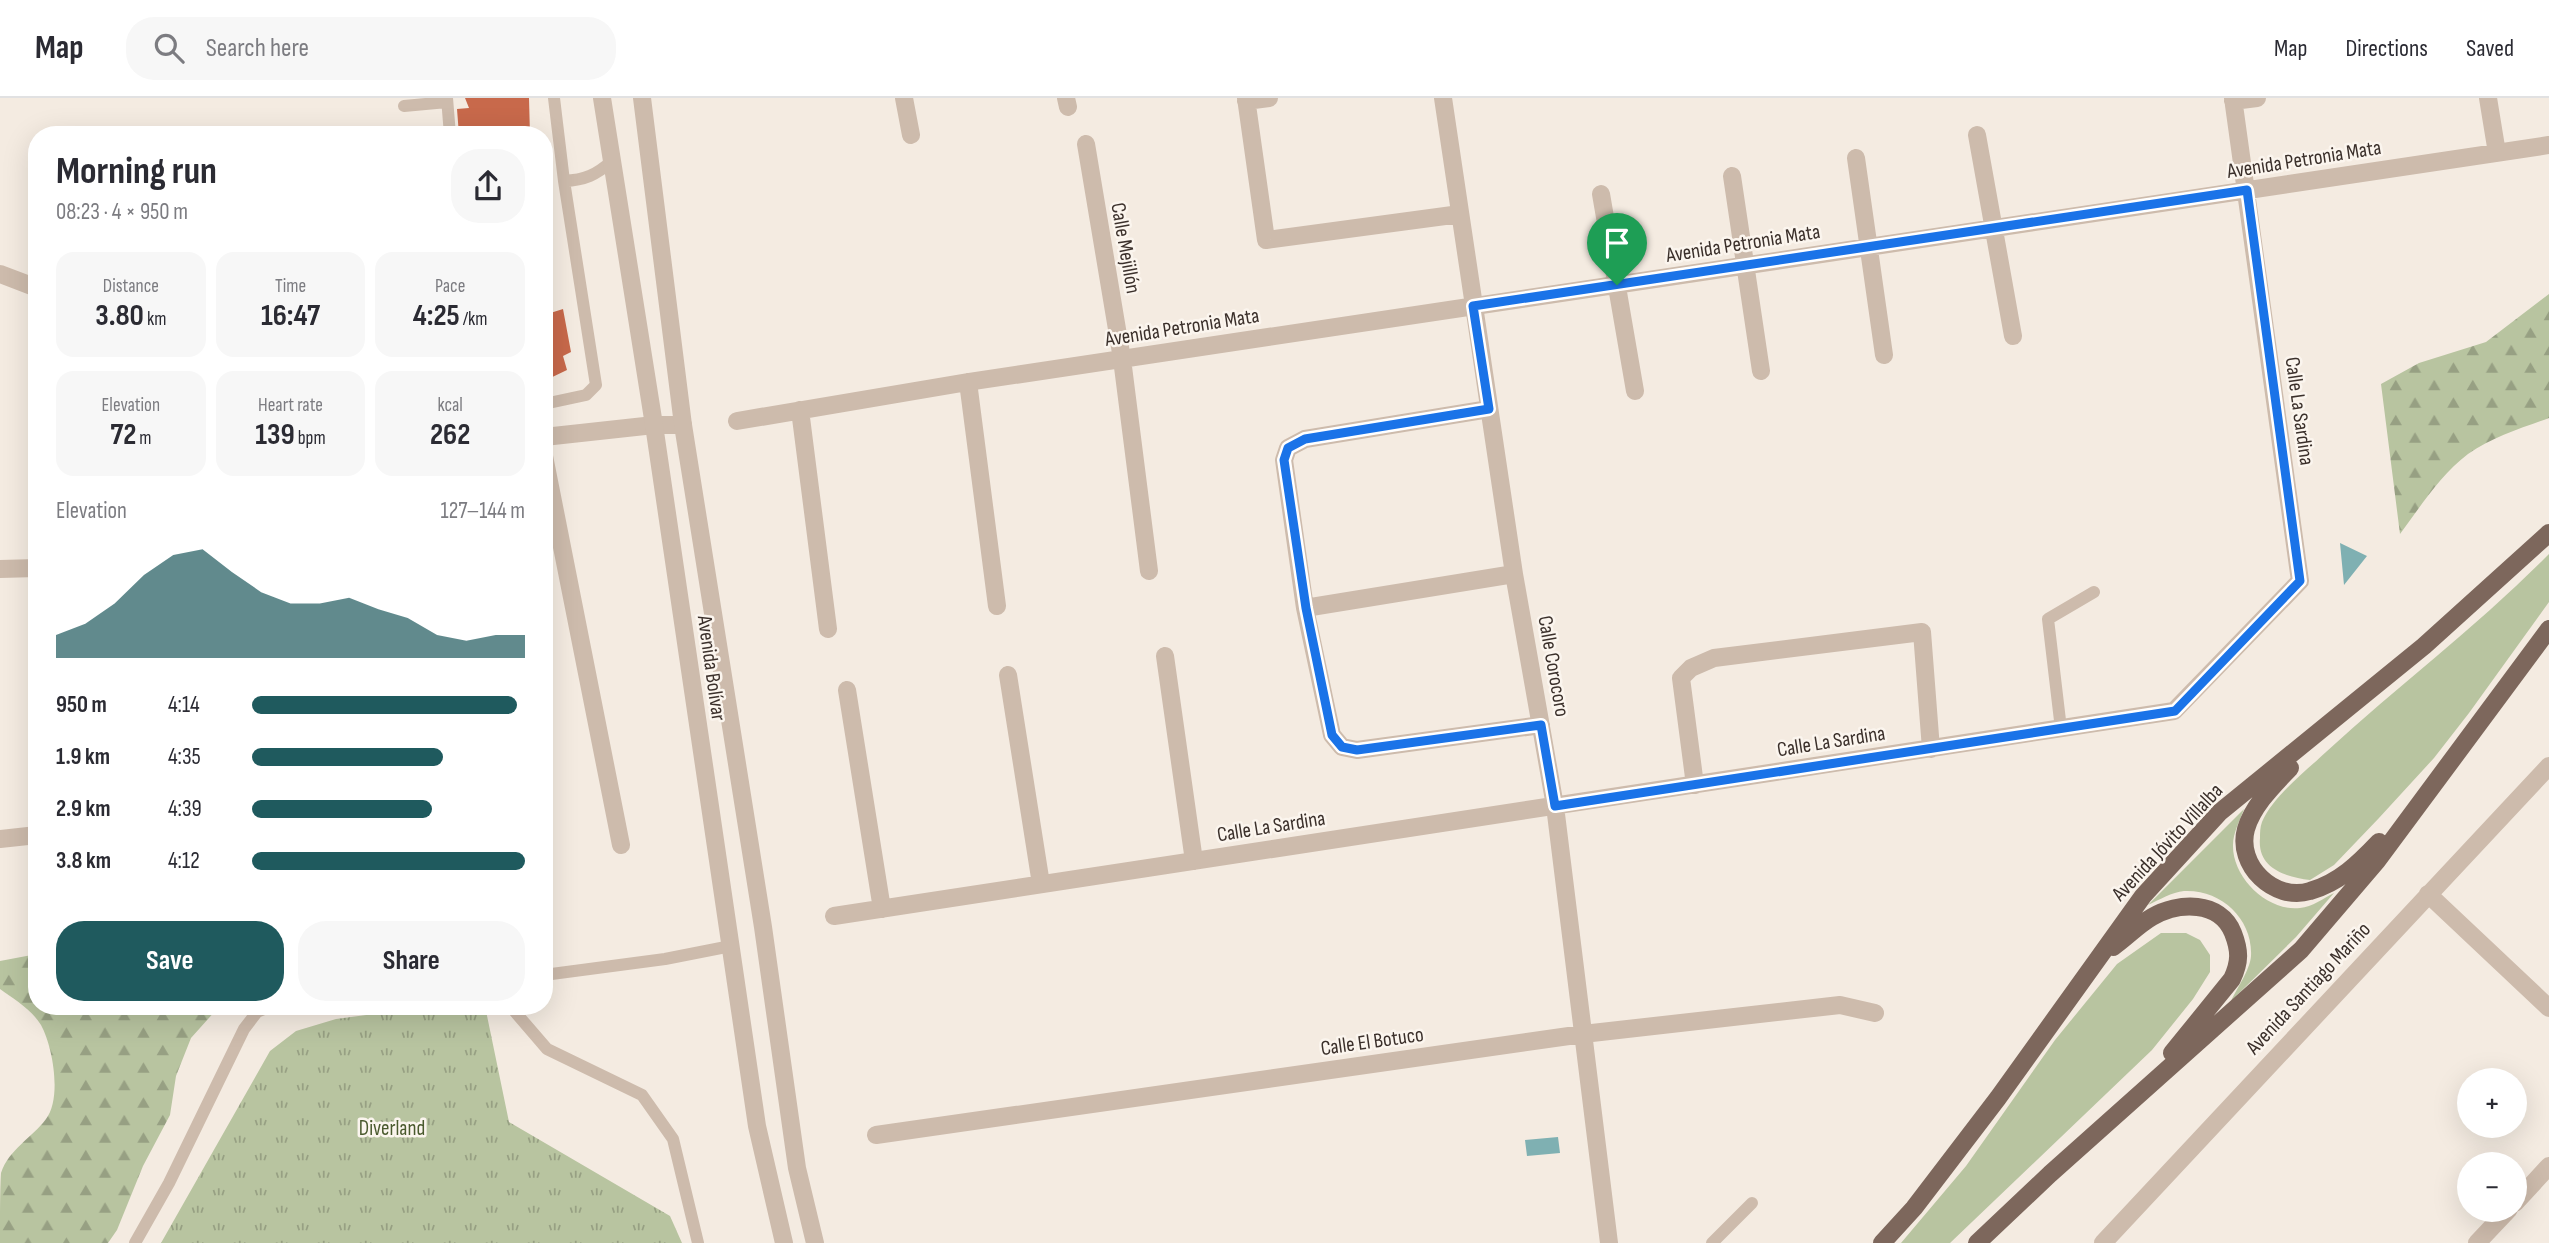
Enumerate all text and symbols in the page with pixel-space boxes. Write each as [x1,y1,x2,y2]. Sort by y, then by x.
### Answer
search box [126,17,616,80]
text: Map [35,28,84,68]
icon: search [150,29,188,67]
text: Search here [206,33,309,64]
text: Map [2274,34,2307,63]
text: Directions [2345,34,2428,63]
text: Saved [2466,34,2514,63]
street label: Avenida Petronia Mata [2224,135,2383,184]
text: Morning run [56,149,217,194]
button: share [451,149,525,223]
text: 08:23 · 4 × 950 m [56,198,188,226]
street label: Calle Mejillón [1105,201,1146,295]
pin [1587,213,1647,285]
street label: Avenida Petronia Mata [1663,219,1822,268]
icon: arrive [1598,224,1636,262]
text: Distance [103,275,159,298]
text: Time [275,275,306,298]
text: Pace [435,275,465,298]
text: 3.80 [95,298,144,334]
text: 16:47 [261,298,320,334]
text: 4:25 [413,298,460,334]
street label: Avenida Petronia Mata [1102,303,1261,352]
text: km [144,308,166,331]
text: /km [460,308,488,331]
street label: Calle La Sardina [2280,355,2319,467]
text: Elevation [102,394,160,417]
text: Heart rate [258,394,323,417]
text: kcal [438,394,463,417]
text: 72 [110,417,136,453]
text: 139 [255,417,295,453]
text: 262 [430,417,470,453]
text: m [136,427,152,450]
text: bpm [295,427,326,450]
text: Elevation [56,497,127,525]
text: 127–144 m [441,497,525,525]
street label: Avenida Bolívar [692,613,731,722]
street label: Calle Corocoro [1532,614,1575,719]
text: 950 m [56,691,107,719]
text: 4:14 [168,691,200,719]
street label: Calle La Sardina [1775,721,1887,762]
text: 1.9 km [56,743,110,771]
text: 4:35 [168,743,201,771]
street label: Avenida Jóvito Villalba [2106,778,2228,907]
text: 2.9 km [56,795,110,823]
text: 4:39 [168,795,202,823]
street label: Calle La Sardina [1215,806,1327,847]
text: 3.8 km [56,847,111,875]
text: 4:12 [168,847,200,875]
street label: Avenida Santiago Mariño [2240,917,2376,1060]
button: Save [56,921,284,1001]
button: Share [298,921,525,1001]
street label: Calle El Botuco [1319,1022,1425,1061]
map controls [2457,1068,2527,1222]
button: + [2457,1068,2527,1138]
park label: Diverland [359,1116,425,1141]
button: − [2457,1152,2527,1222]

